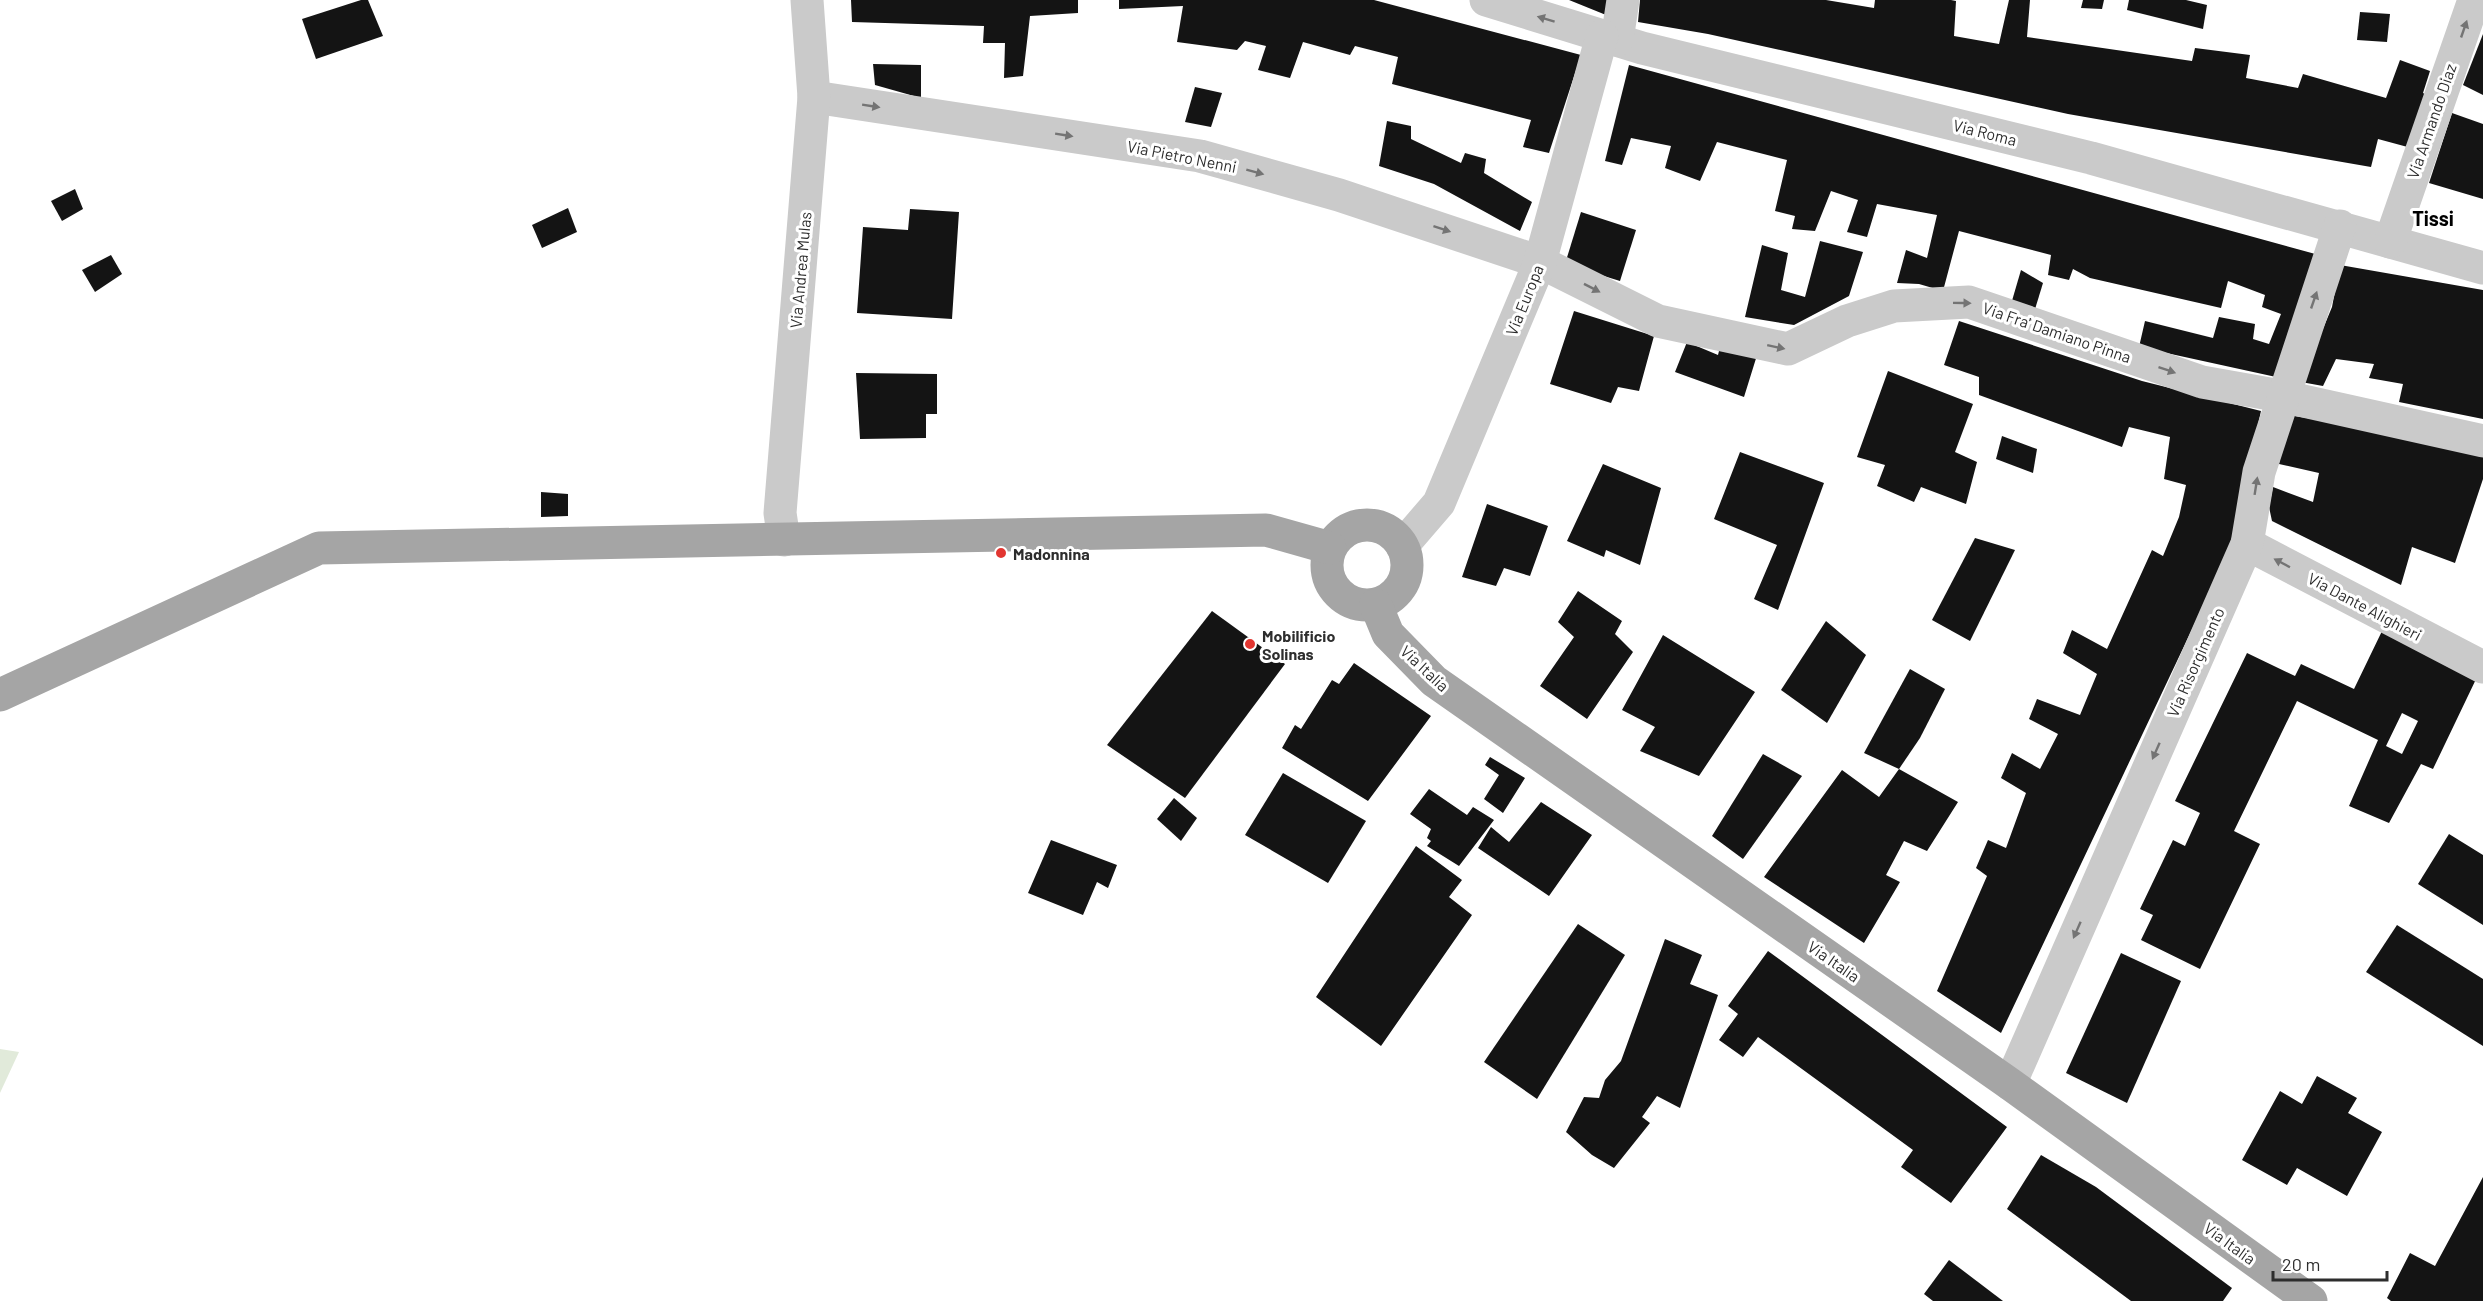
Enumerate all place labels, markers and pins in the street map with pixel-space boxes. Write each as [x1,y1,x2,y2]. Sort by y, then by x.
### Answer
place label: Madonnina [1013,544,1090,563]
marker: Madonnina [994,546,1008,560]
place label: Mobilificio Solinas [1262,626,1335,663]
marker: Mobilificio Solinas [1243,637,1257,651]

